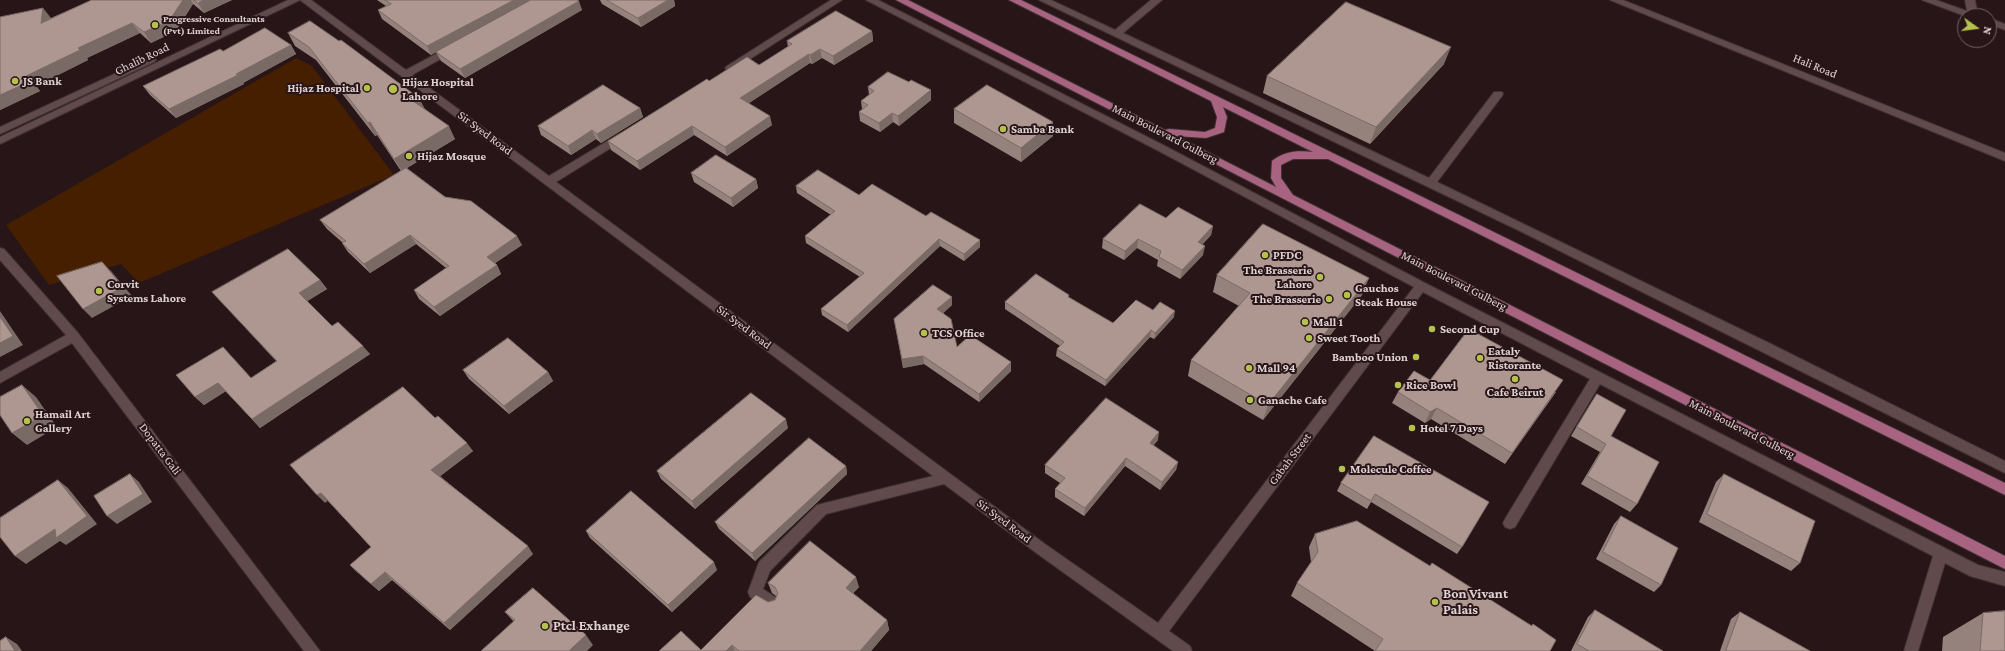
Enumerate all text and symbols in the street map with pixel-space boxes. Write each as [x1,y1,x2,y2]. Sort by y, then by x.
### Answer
north arrow [1957,8,1997,48]
place label: Progressive Consultants (Pvt) Limited [163,13,265,36]
marker: Progressive Consultants (Pvt) Limited [150,20,160,30]
text: N [1981,26,1994,36]
street label: Ghalib Road [112,40,172,78]
street label: Hali Road [1791,51,1839,81]
place label: JS Bank [23,74,62,88]
place label: Hijaz Hospital Lahore [402,75,474,103]
marker: JS Bank [10,76,20,86]
place label: Hijaz Hospital [287,81,359,95]
marker: Hijaz Hospital [362,83,372,93]
marker: Hijaz Hospital Lahore [387,83,399,95]
street label: Main Boulevard Gulberg [1110,101,1220,167]
street label: Sir Syed Road [455,108,515,158]
place label: Samba Bank [1011,122,1074,136]
marker: Samba Bank [998,124,1008,134]
place label: Hijaz Mosque [417,149,486,163]
marker: Hijaz Mosque [404,151,414,161]
place label: PFDC [1273,248,1302,262]
street label: Main Boulevard Gulberg [1399,248,1509,314]
marker: PFDC [1260,250,1270,260]
place label: The Brasserie Lahore [1243,263,1312,291]
marker: The Brasserie Lahore [1315,272,1325,282]
place label: Corvit Systems Lahore [107,277,186,305]
place label: Gauchos Steak House [1355,281,1417,309]
marker: Corvit Systems Lahore [94,286,104,296]
marker: Gauchos Steak House [1342,290,1352,300]
place label: The Brasserie [1252,292,1321,306]
marker: The Brasserie [1324,294,1334,304]
street label: Sir Syed Road [714,302,774,352]
place label: Mall 1 [1313,315,1343,329]
marker: Mall 1 [1300,317,1310,327]
place label: Second Cup [1440,322,1500,336]
marker: Second Cup [1427,324,1437,334]
place label: TCS Office [932,326,985,340]
marker: TCS Office [919,328,929,338]
place label: Sweet Tooth [1317,331,1380,345]
marker: Sweet Tooth [1304,333,1314,343]
place label: Eataly Ristorante [1488,344,1541,372]
place label: Bamboo Union [1332,350,1408,364]
marker: Bamboo Union [1411,352,1421,362]
marker: Eataly Ristorante [1475,353,1485,363]
place label: Mall 94 [1257,361,1295,375]
marker: Mall 94 [1244,363,1254,373]
marker: Cafe Beirut [1510,374,1520,384]
place label: Rice Bowl [1406,378,1456,392]
marker: Rice Bowl [1393,380,1403,390]
place label: Cafe Beirut [1487,385,1543,399]
place label: Ganache Cafe [1258,393,1327,407]
marker: Ganache Cafe [1245,395,1255,405]
street label: Main Boulevard Gulberg [1687,396,1797,462]
place label: Hamail Art Gallery [35,407,91,435]
marker: Hamail Art Gallery [22,416,32,426]
street label: Dopatta Gali [136,420,184,478]
place label: Hotel 7 Days [1420,421,1483,435]
marker: Hotel 7 Days [1407,423,1417,433]
street label: Gabah Street [1266,430,1314,488]
place label: Molecule Coffee [1350,462,1432,476]
marker: Molecule Coffee [1337,464,1347,474]
street label: Sir Syed Road [974,496,1034,546]
place label: Bon Vivant Palais [1443,586,1508,618]
marker: Bon Vivant Palais [1430,597,1440,607]
place label: Ptcl Exhange [553,618,630,634]
marker: Ptcl Exhange [540,621,550,631]

